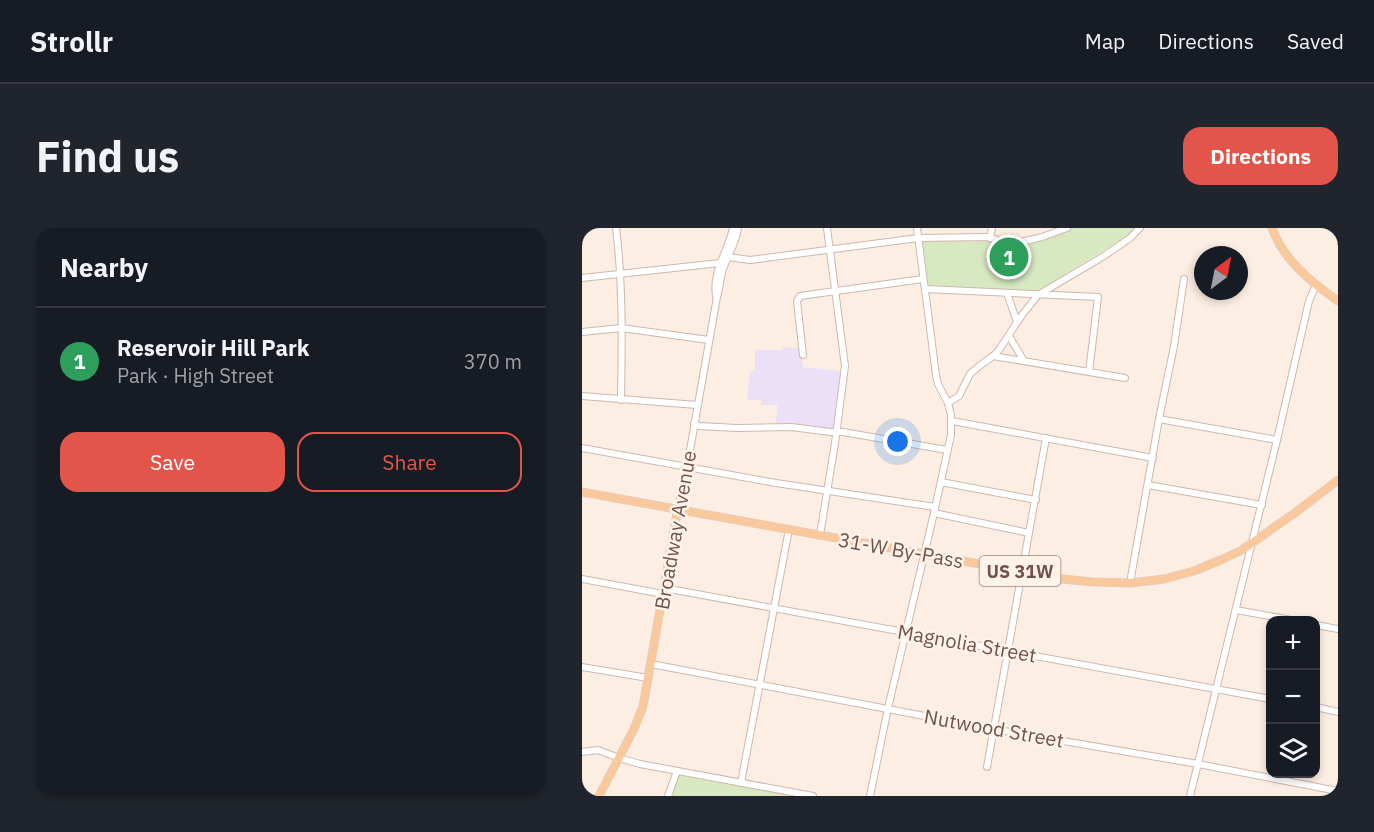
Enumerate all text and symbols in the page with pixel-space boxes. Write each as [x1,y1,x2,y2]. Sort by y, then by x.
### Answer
text: Strollr [30,23,113,60]
text: Map [1085,27,1125,55]
text: Directions [1158,27,1254,55]
text: Saved [1287,27,1344,55]
button: Directions [1183,127,1338,185]
text: Find us [36,129,179,184]
pin: 1 [990,234,1028,279]
north arrow [1194,246,1248,300]
text: Nearby [60,250,148,284]
text: Reservoir Hill Park [117,333,310,362]
text: 1 [74,348,86,375]
text: 370 m [464,348,522,375]
text: Park · High Street [117,362,274,389]
your location [883,427,912,456]
button: Save [60,432,285,492]
button: Share [297,432,522,492]
street label: Broadway Avenue [648,448,702,612]
street label: 31-W By-Pass [836,526,966,574]
road number: US 31W [980,556,1060,586]
map controls [1266,616,1320,778]
button: + [1266,616,1320,670]
street label: Magnolia Street [895,617,1039,669]
button: − [1266,670,1320,724]
street label: Nutwood Street [922,702,1066,754]
button: layers [1266,724,1320,778]

